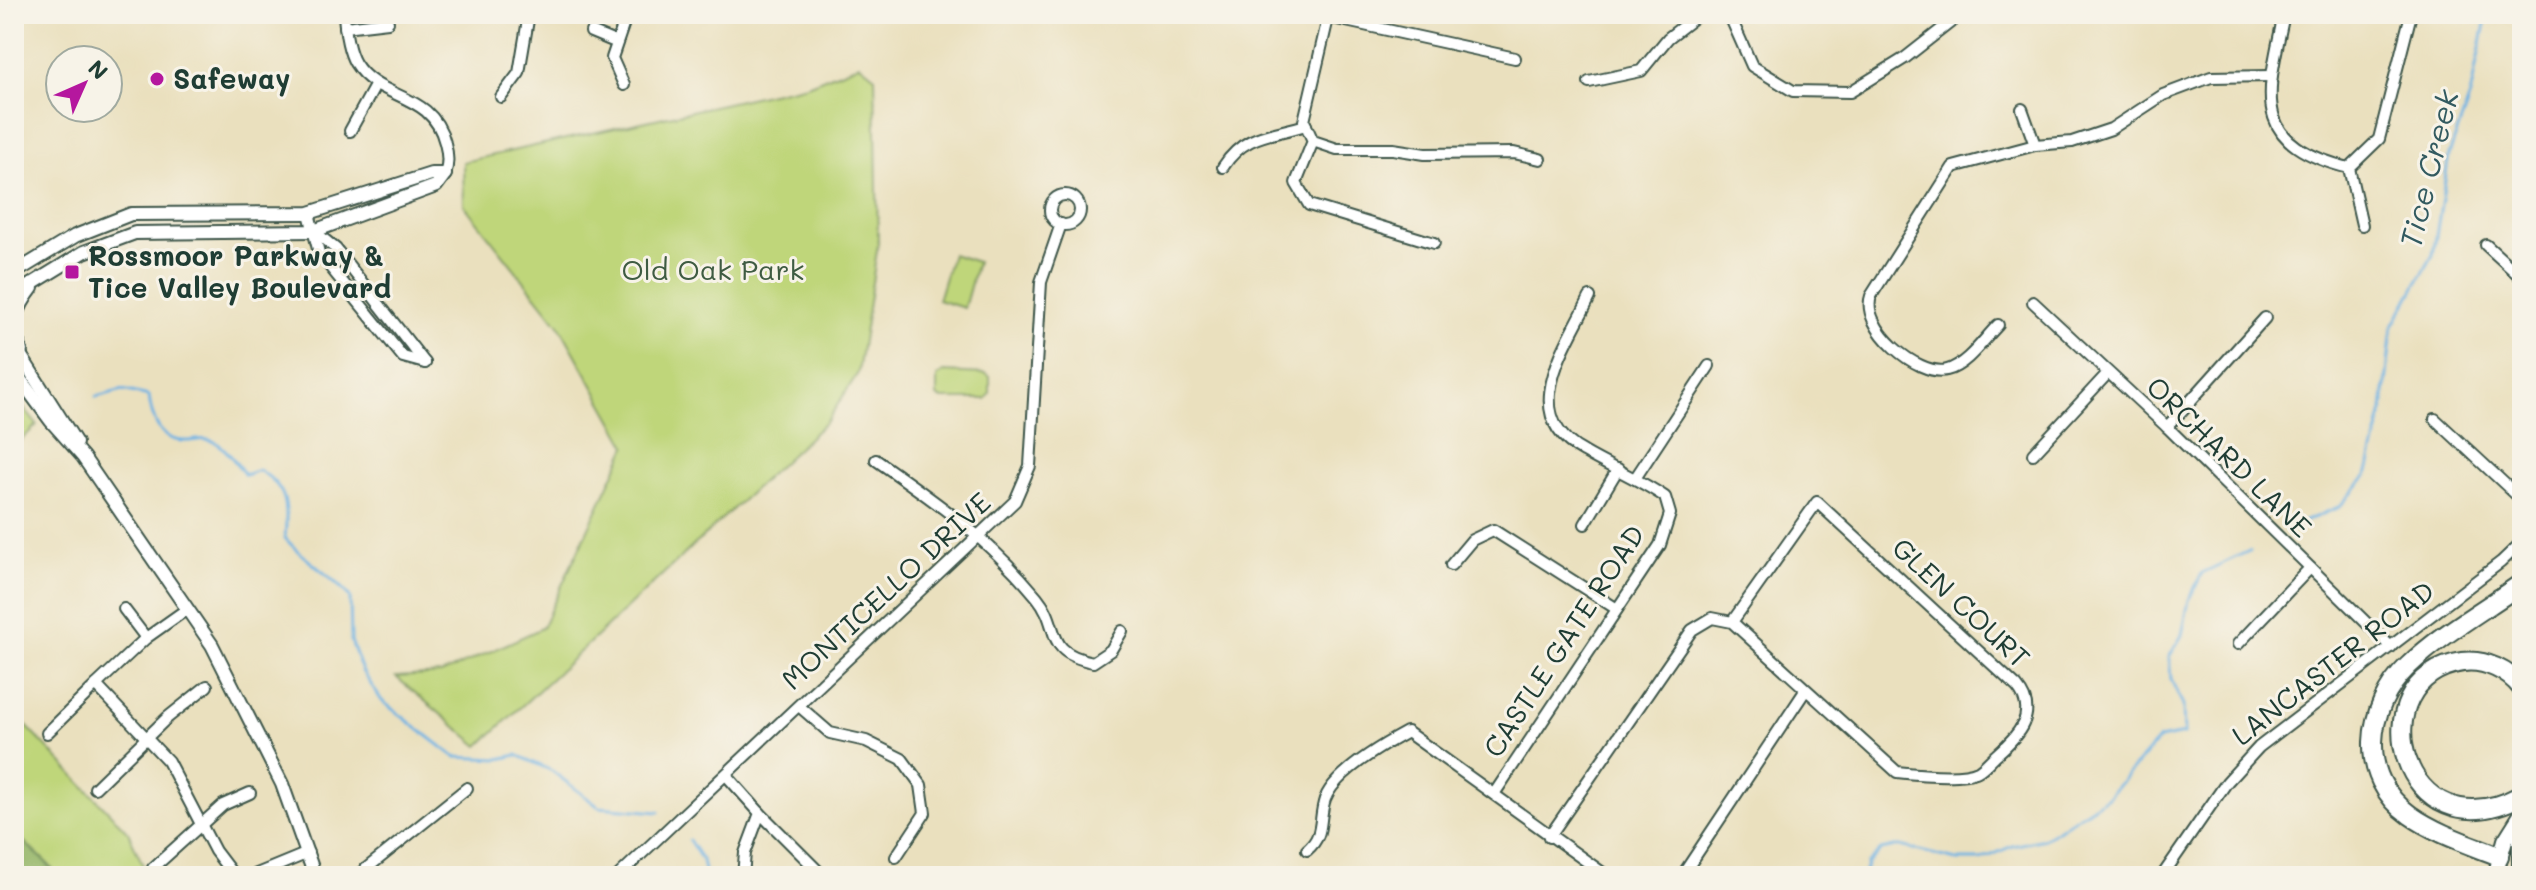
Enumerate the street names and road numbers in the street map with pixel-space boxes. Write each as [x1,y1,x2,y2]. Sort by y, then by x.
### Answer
street label: ORCHARD LANE [2139,368,2320,544]
street label: MONTICELLO DRIVE [773,484,997,697]
street label: CASTLE GATE ROAD [1475,517,1652,763]
street label: GLEN COURT [1885,529,2038,675]
street label: LANCASTER ROAD [2224,572,2441,752]

